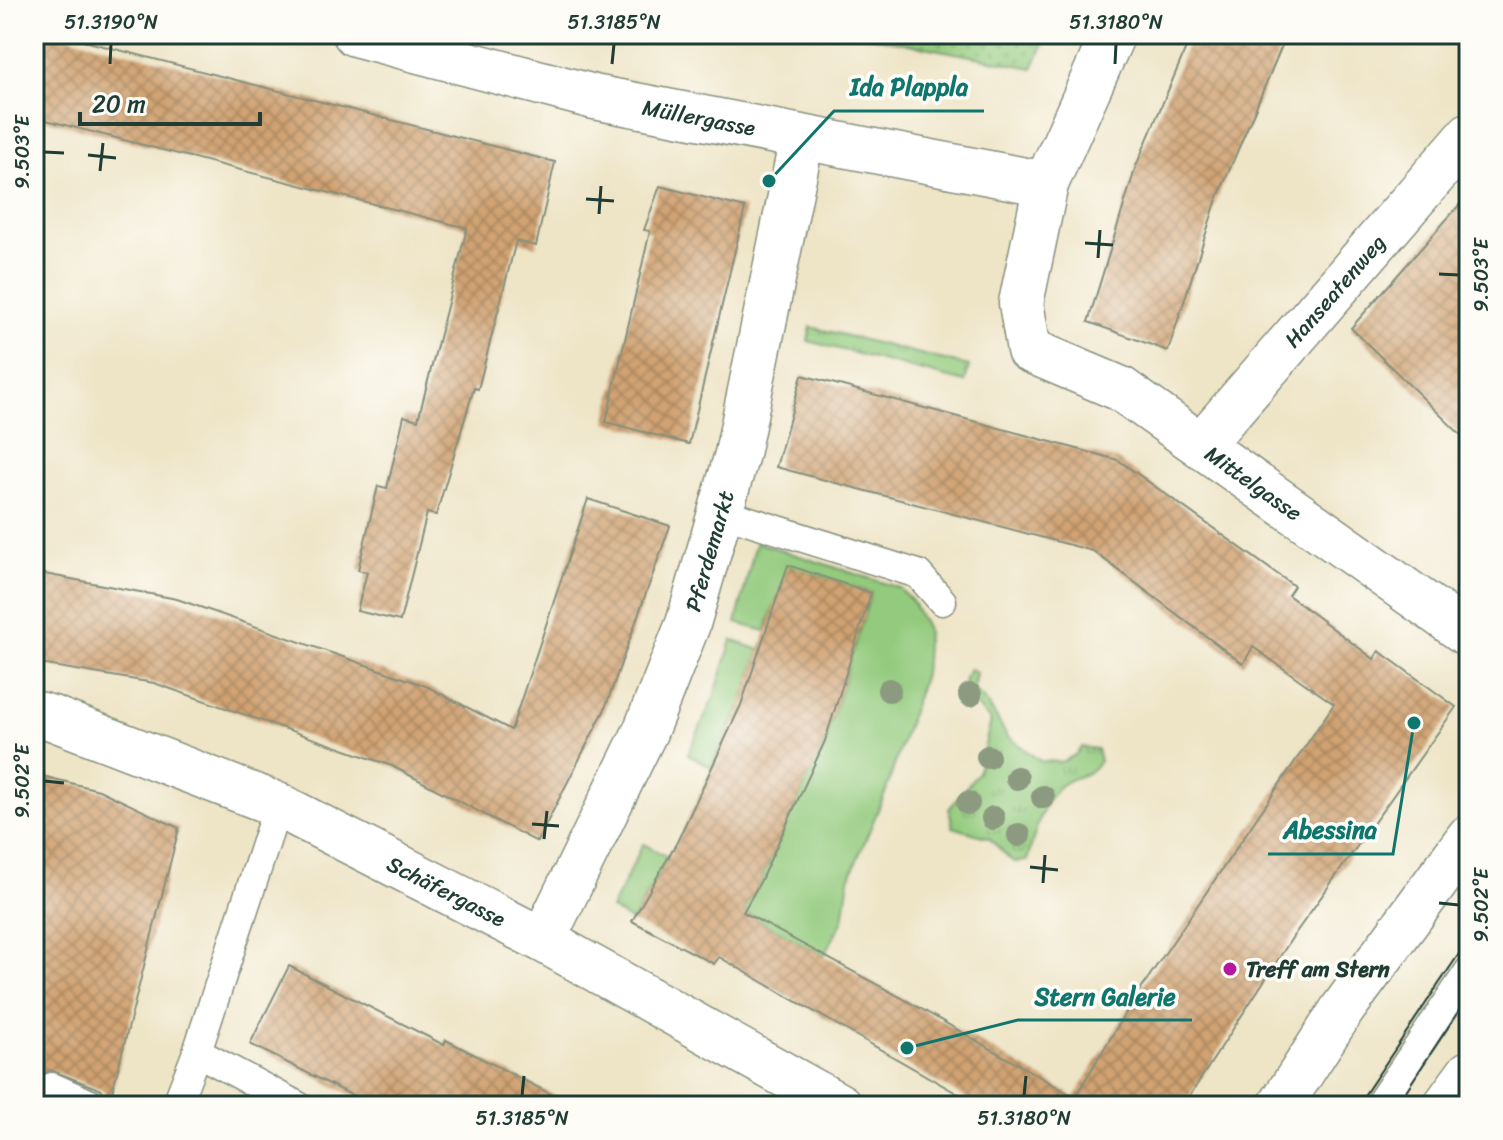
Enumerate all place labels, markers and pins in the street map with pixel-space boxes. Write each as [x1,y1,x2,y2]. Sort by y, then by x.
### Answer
callout: Ida Plappla [834,63,984,111]
callout: Abessina [1268,806,1393,854]
place label: Treff am Stern [1246,950,1390,989]
marker: Treff am Stern [1221,960,1239,978]
callout: Stern Galerie [1018,972,1192,1020]

